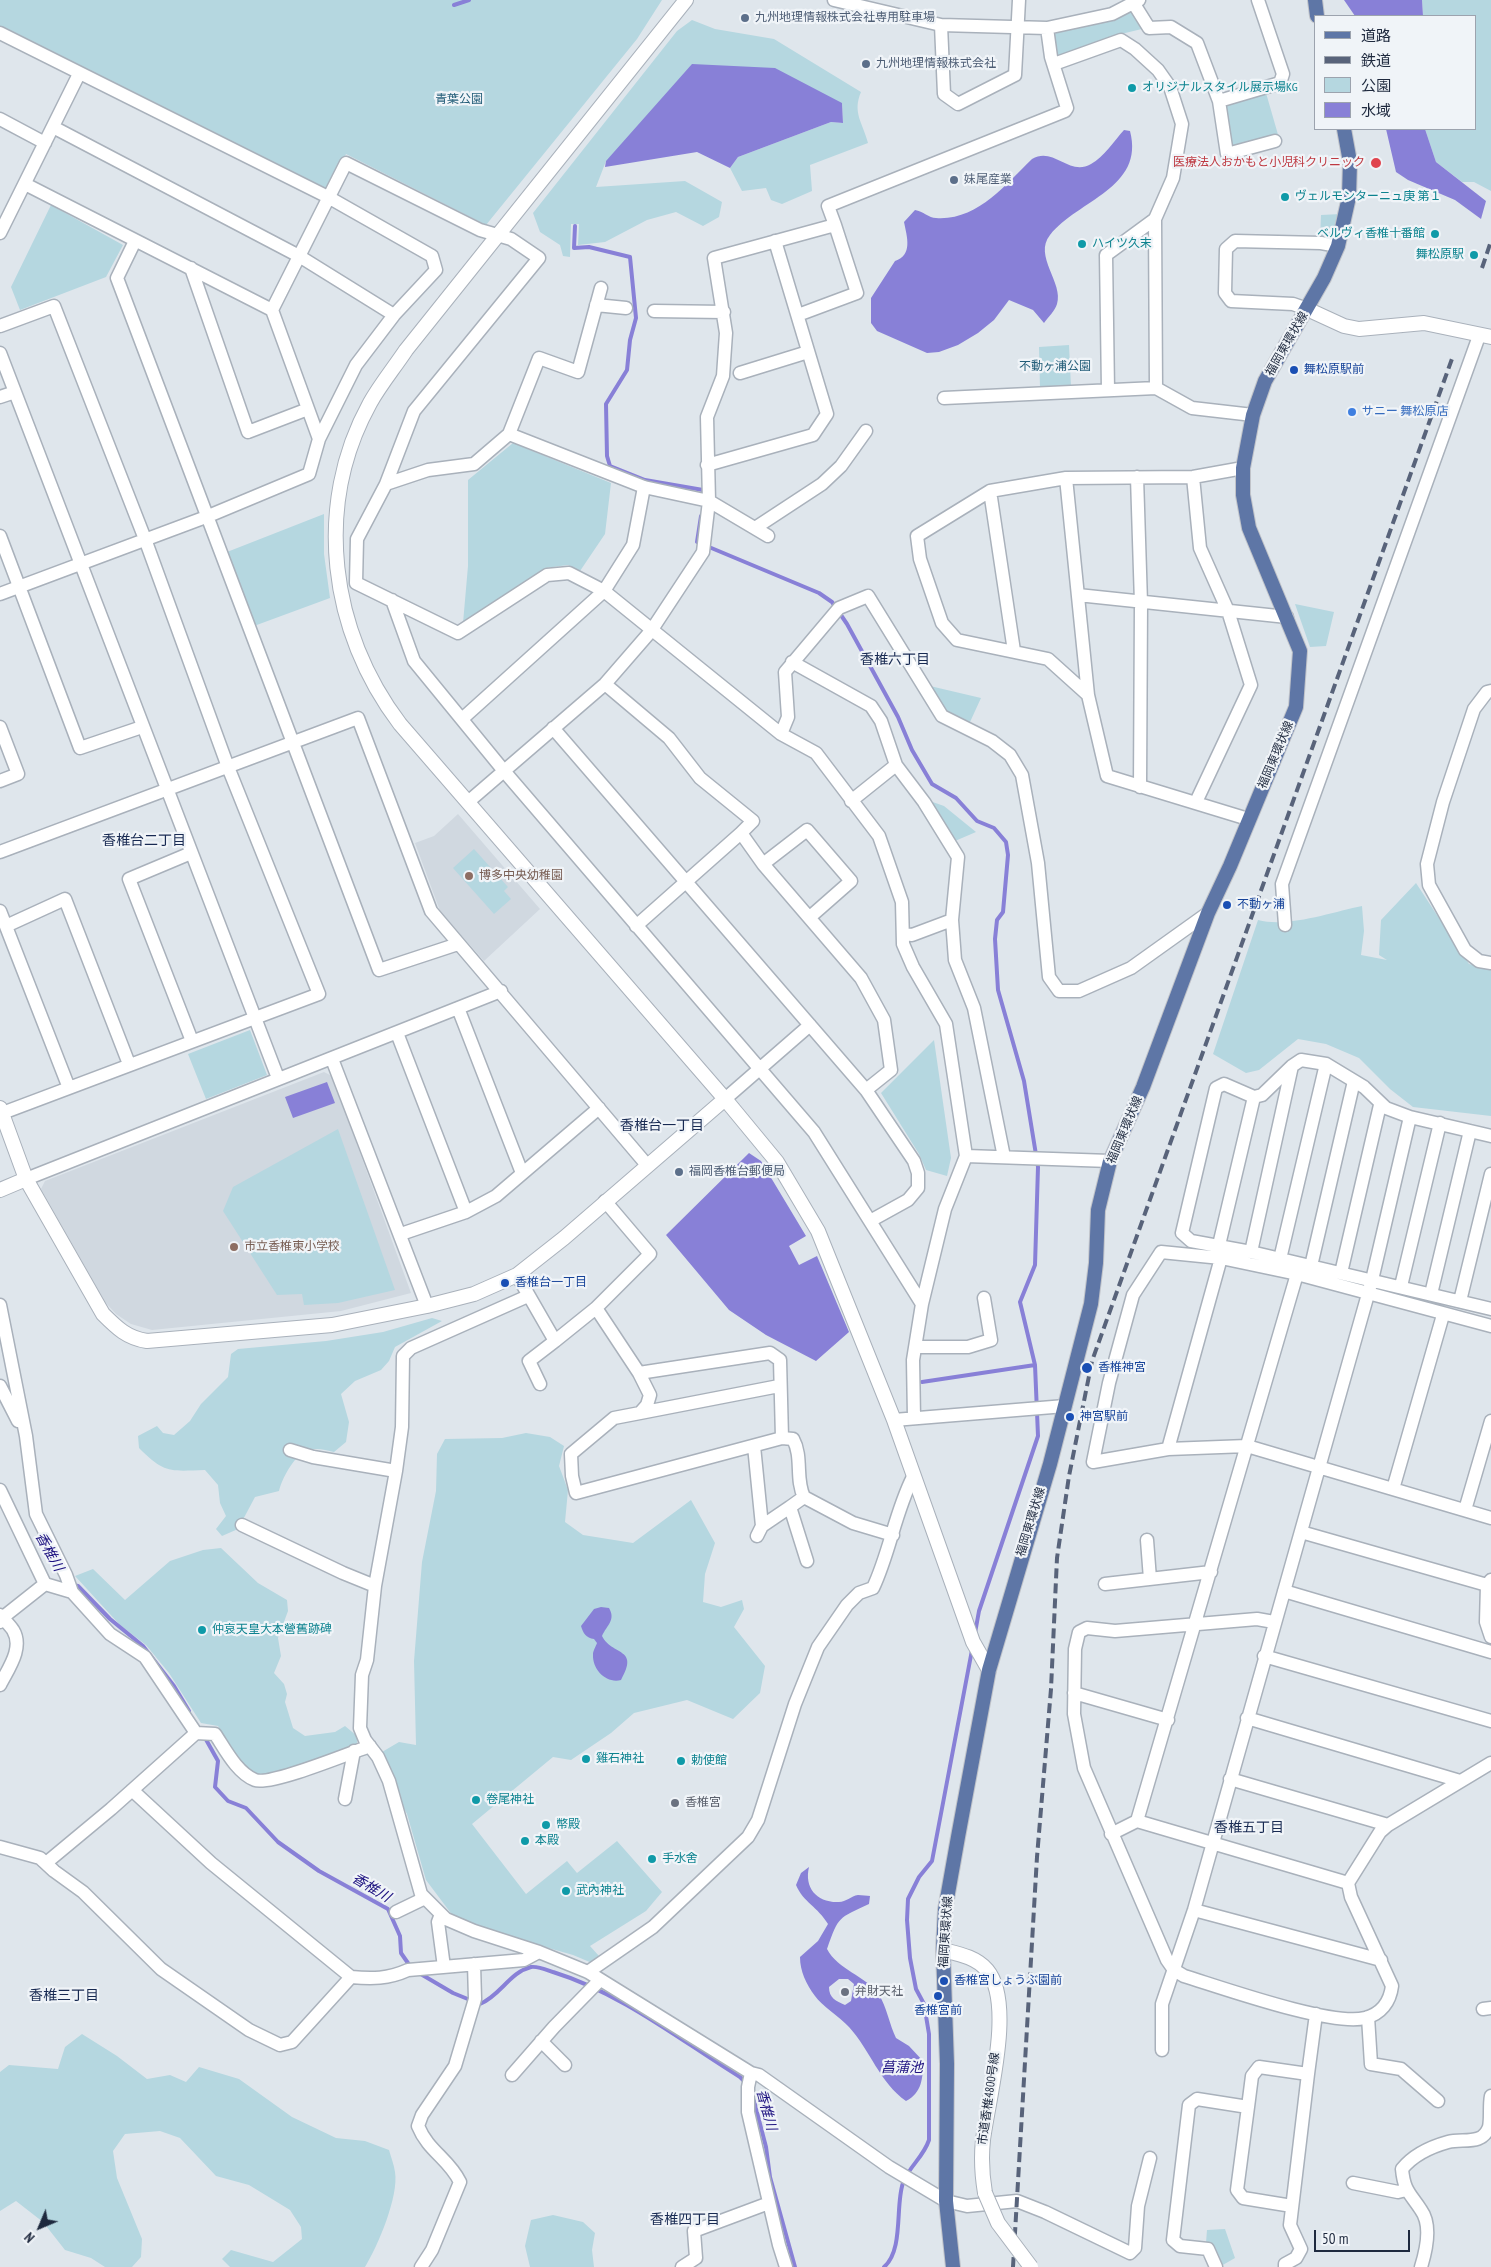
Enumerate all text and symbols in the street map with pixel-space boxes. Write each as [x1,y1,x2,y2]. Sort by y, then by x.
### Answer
place label: 九州地理情報株式会社専用駐車場 [755,11,935,25]
marker: 九州地理情報株式会社専用駐車場 [739,12,751,24]
legend [1314,15,1476,130]
text: 道路 [1361,26,1391,45]
text: 鉄道 [1361,51,1391,70]
place label: 九州地理情報株式会社 [876,57,996,71]
marker: 九州地理情報株式会社 [860,58,872,70]
text: 公園 [1361,76,1391,95]
place label: オリジナルスタイル展示場KG [1142,81,1298,95]
marker: オリジナルスタイル展示場KG [1126,82,1138,94]
park label: 青葉公園 [435,93,483,107]
text: 水域 [1361,101,1391,120]
place label: 医療法人おかもと小児科クリニック [1173,156,1365,170]
marker: 医療法人おかもと小児科クリニック [1369,156,1383,170]
place label: 妹尾産業 [964,173,1012,187]
marker: 妹尾産業 [948,174,960,186]
place label: ヴェルモンターニュ庚 第１ [1295,190,1442,204]
marker: ヴェルモンターニュ庚 第１ [1279,191,1291,203]
place label: ベルヴィ香椎十番館 [1317,227,1425,241]
marker: ベルヴィ香椎十番館 [1429,228,1441,240]
place label: ハイツ久末 [1092,237,1152,251]
marker: ハイツ久末 [1076,238,1088,250]
place label: 舞松原駅 [1416,248,1464,262]
marker: 舞松原駅 [1468,249,1480,261]
street label: 福岡東環状線 [1263,309,1311,379]
park label: 不動ヶ浦公園 [1019,360,1091,374]
place label: 舞松原駅前 [1304,363,1364,377]
marker: 舞松原駅前 [1288,364,1300,376]
place label: サニー 舞松原店 [1362,405,1449,419]
marker: サニー 舞松原店 [1346,406,1358,418]
district label: 香椎六丁目 [860,652,930,668]
street label: 福岡東環状線 [1255,719,1297,791]
district label: 香椎台二丁目 [102,833,186,849]
place label: 博多中央幼稚園 [479,869,563,883]
marker: 博多中央幼稚園 [463,870,475,882]
place label: 不動ヶ浦 [1237,898,1285,912]
marker: 不動ヶ浦 [1221,899,1233,911]
street label: 福岡東環状線 [1104,1094,1146,1166]
district label: 香椎台一丁目 [620,1118,704,1134]
place label: 福岡香椎台郵便局 [689,1165,785,1179]
marker: 福岡香椎台郵便局 [673,1166,685,1178]
place label: 市立香椎東小学校 [244,1240,340,1254]
marker: 市立香椎東小学校 [228,1241,240,1253]
place label: 香椎台一丁目 [515,1276,587,1290]
marker: 香椎台一丁目 [499,1277,511,1289]
marker: 香椎神宮 [1080,1361,1094,1375]
place label: 香椎神宮 [1098,1361,1146,1375]
place label: 神宮駅前 [1080,1410,1128,1424]
marker: 神宮駅前 [1064,1411,1076,1423]
street label: 福岡東環状線 [1014,1485,1048,1559]
water label: 香椎川 [31,1530,67,1574]
place label: 仲哀天皇大本營舊跡碑 [212,1623,332,1637]
marker: 仲哀天皇大本營舊跡碑 [196,1624,208,1636]
place label: 雞石神社 [596,1752,644,1766]
marker: 雞石神社 [580,1753,592,1765]
place label: 勅使館 [691,1754,727,1768]
marker: 勅使館 [675,1755,687,1767]
place label: 卷尾神社 [486,1793,534,1807]
marker: 卷尾神社 [470,1794,482,1806]
place label: 香椎宮 [685,1796,721,1810]
marker: 香椎宮 [669,1797,681,1809]
place label: 幣殿 [556,1818,580,1832]
marker: 幣殿 [540,1819,552,1831]
district label: 香椎五丁目 [1214,1820,1284,1836]
place label: 本殿 [535,1834,559,1848]
marker: 本殿 [519,1835,531,1847]
place label: 手水舍 [662,1852,698,1866]
marker: 手水舍 [646,1853,658,1865]
water label: 香椎川 [349,1870,393,1906]
place label: 武內神社 [576,1884,624,1898]
marker: 武內神社 [560,1885,572,1897]
street label: 福岡東環状線 [936,1896,956,1968]
place label: 香椎宮しょうぶ園前 [954,1974,1062,1988]
marker: 香椎宮しょうぶ園前 [938,1975,950,1987]
place label: 弁財天社 [855,1985,903,1999]
marker: 弁財天社 [839,1986,851,1998]
district label: 香椎三丁目 [29,1988,99,2004]
marker: 香椎宮前 [932,1990,944,2002]
place label: 香椎宮前 [914,2004,962,2018]
street label: 市道香椎4800号線 [975,2052,1003,2146]
water label: 菖蒲池 [881,2060,923,2076]
water label: 香椎川 [752,2088,780,2132]
north arrow [15,2202,65,2252]
district label: 香椎四丁目 [650,2212,720,2228]
scale bar [1316,2220,1412,2252]
text: N [20,2229,38,2247]
text: 50 m [1322,2229,1348,2248]

